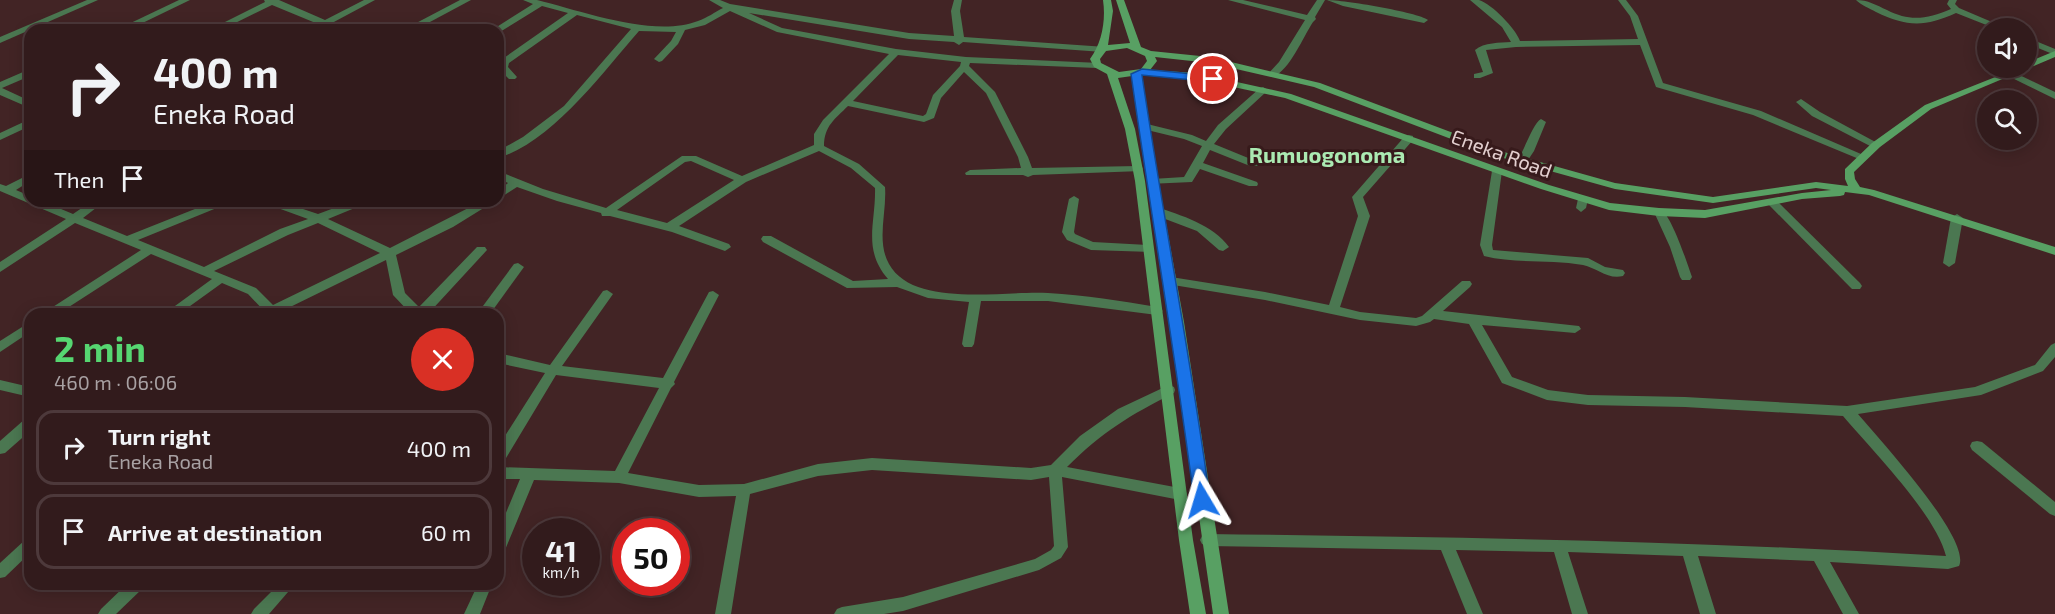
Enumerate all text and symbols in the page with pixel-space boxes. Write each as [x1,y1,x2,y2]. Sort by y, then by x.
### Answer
map controls [1977,18,2037,150]
button: sound [1977,18,2037,78]
text: 400 m [153,46,279,96]
icon: right [54,48,132,126]
pin [1187,53,1238,104]
icon: arrive [1196,62,1229,95]
button: search [1977,90,2037,150]
text: Eneka Road [153,97,295,129]
street label: Eneka Road [1448,124,1556,182]
district label: Rumuogonoma [1249,141,1405,167]
icon: arrive [116,162,149,195]
text: Then [54,166,104,192]
text: 2 min [54,326,146,369]
button: close [411,328,474,391]
text: 460 m · 06:06 [54,370,177,394]
text: Turn right [108,423,210,449]
icon: right [57,431,90,464]
text: 400 m [407,435,471,461]
text: Eneka Road [108,449,213,473]
position arrow [1170,468,1234,532]
icon: arrive [57,515,90,548]
speed limit sign: 50 [612,518,690,596]
text: Arrive at destination [108,519,322,545]
text: 60 m [421,519,471,545]
text: 41 [545,532,577,568]
text: km/h [542,563,580,581]

